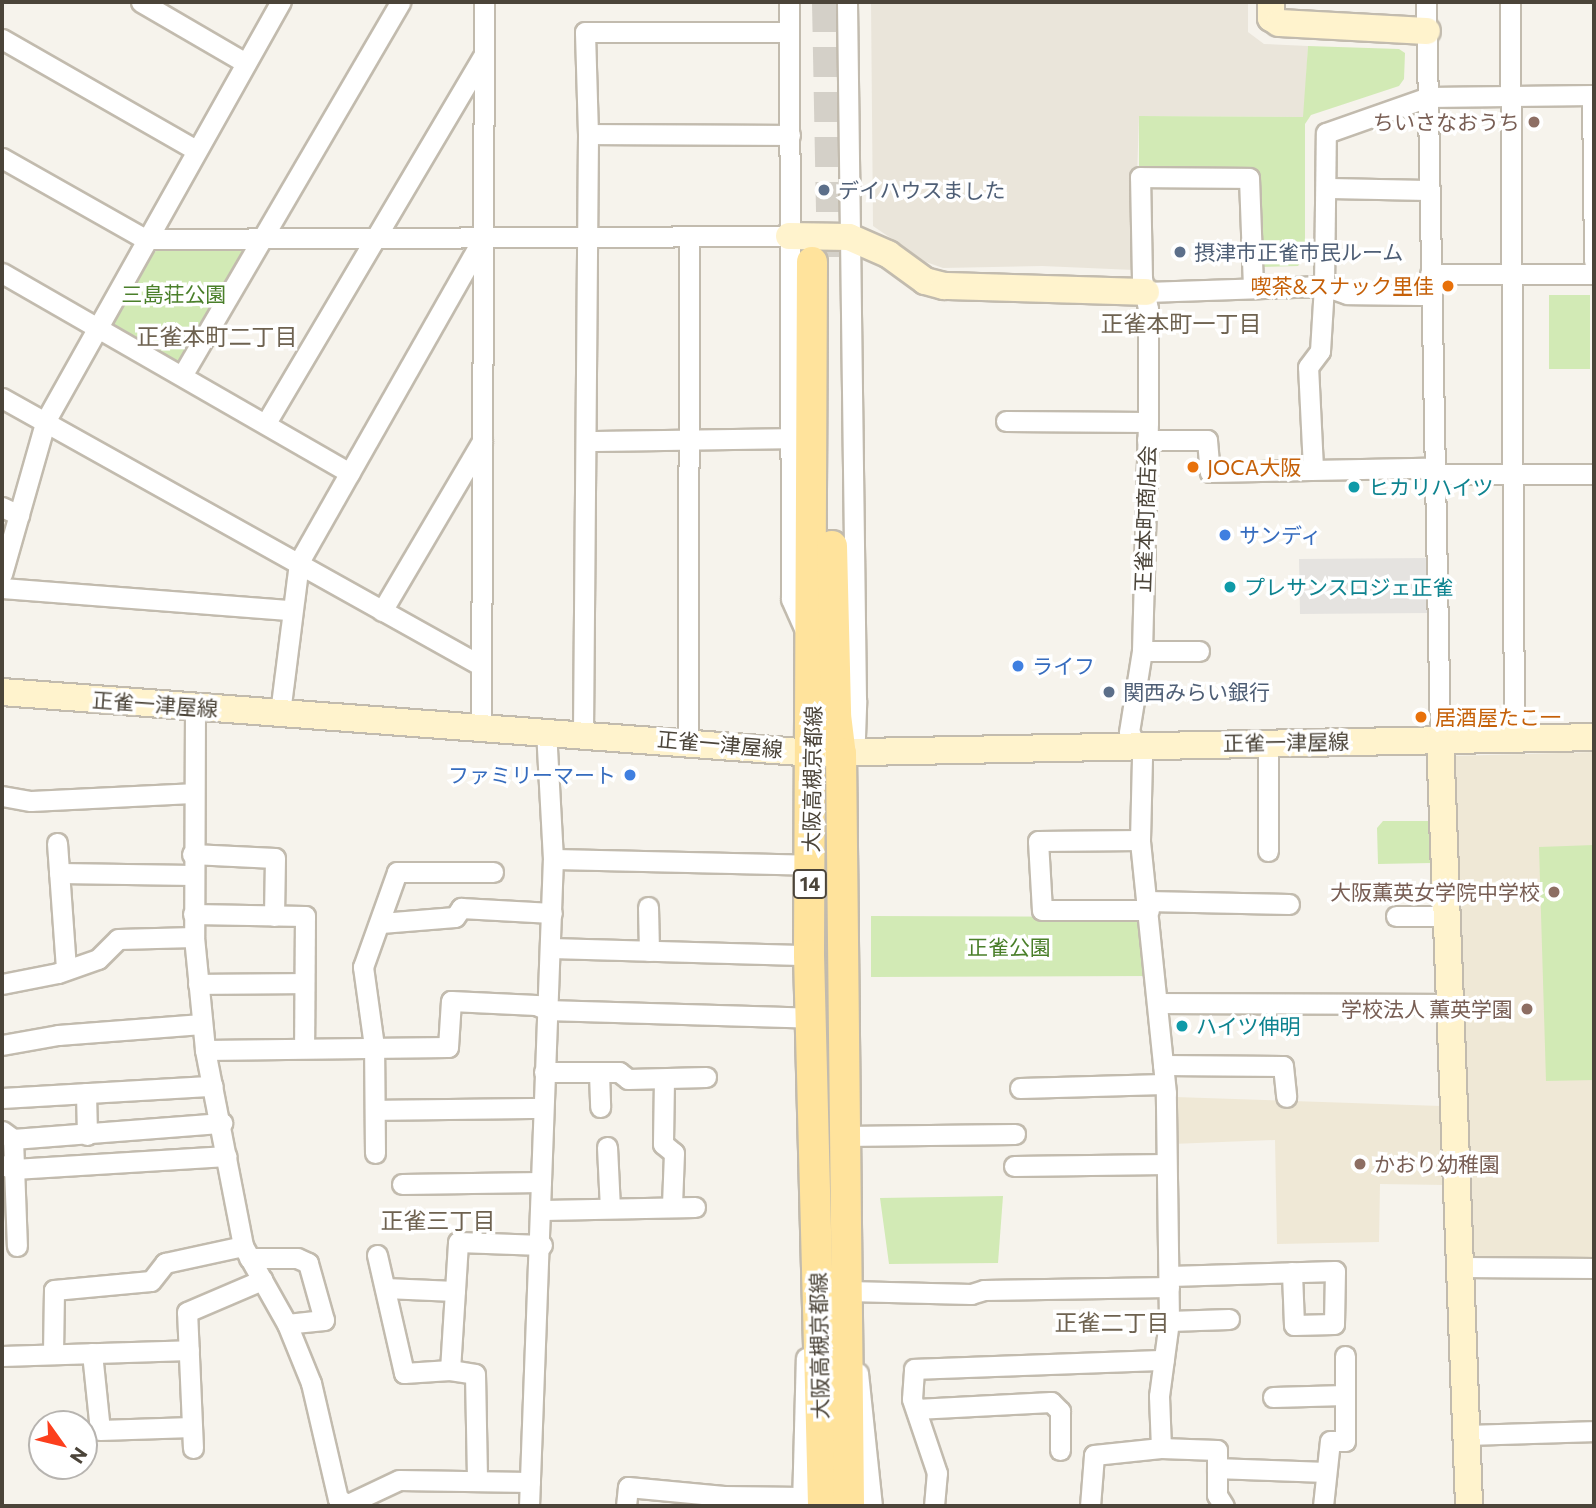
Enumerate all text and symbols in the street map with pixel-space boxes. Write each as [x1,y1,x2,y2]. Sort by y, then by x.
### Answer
place label: ちいさなおうち [1373,109,1520,135]
marker: ちいさなおうち [1526,114,1542,130]
place label: デイハウスました [838,177,1006,203]
marker: デイハウスました [816,182,832,198]
place label: 摂津市正雀市民ルーム [1194,239,1404,265]
marker: 摂津市正雀市民ルーム [1172,244,1188,260]
place label: 喫茶&スナック里佳 [1251,273,1434,299]
marker: 喫茶&スナック里佳 [1440,278,1456,294]
park label: 三島荘公園 [122,281,226,307]
district label: 正雀本町一丁目 [1101,309,1261,337]
district label: 正雀本町二丁目 [137,322,297,350]
street label: 正雀本町商店会 [1130,445,1160,593]
place label: JOCA大阪 [1207,454,1301,480]
marker: JOCA大阪 [1185,459,1201,475]
place label: ヒカリハイツ [1368,474,1494,500]
marker: ヒカリハイツ [1346,479,1362,495]
place label: サンディ [1239,522,1323,548]
marker: サンディ [1217,527,1233,543]
place label: プレサンスロジェ正雀 [1244,574,1454,600]
marker: プレサンスロジェ正雀 [1222,579,1238,595]
place label: ライフ [1032,653,1095,679]
marker: ライフ [1010,658,1026,674]
place label: 関西みらい銀行 [1123,679,1270,705]
marker: 関西みらい銀行 [1101,684,1117,700]
street label: 正雀一津屋線 [91,687,219,721]
place label: 居酒屋たこ一 [1435,704,1561,730]
street label: 大阪高槻京都線 [798,705,826,853]
marker: 居酒屋たこ一 [1413,709,1429,725]
street label: 正雀一津屋線 [656,726,784,762]
street label: 正雀一津屋線 [1223,728,1349,756]
place label: ファミリーマート [448,762,616,788]
marker: ファミリーマート [622,767,638,783]
road number: 14 [792,869,828,900]
place label: 大阪薫英女学院中学校 [1330,879,1540,905]
marker: 大阪薫英女学院中学校 [1546,884,1562,900]
park label: 正雀公園 [967,934,1051,960]
place label: 学校法人 薫英学園 [1341,996,1513,1022]
marker: 学校法人 薫英学園 [1519,1001,1535,1017]
place label: ハイツ伸明 [1196,1013,1301,1039]
marker: ハイツ伸明 [1174,1018,1190,1034]
place label: かおり幼稚園 [1374,1151,1500,1177]
marker: かおり幼稚園 [1352,1156,1368,1172]
district label: 正雀三丁目 [381,1206,495,1234]
street label: 大阪高槻京都線 [805,1272,833,1420]
district label: 正雀二丁目 [1055,1308,1169,1336]
north arrow [28,1410,98,1480]
text: N [66,1444,93,1468]

